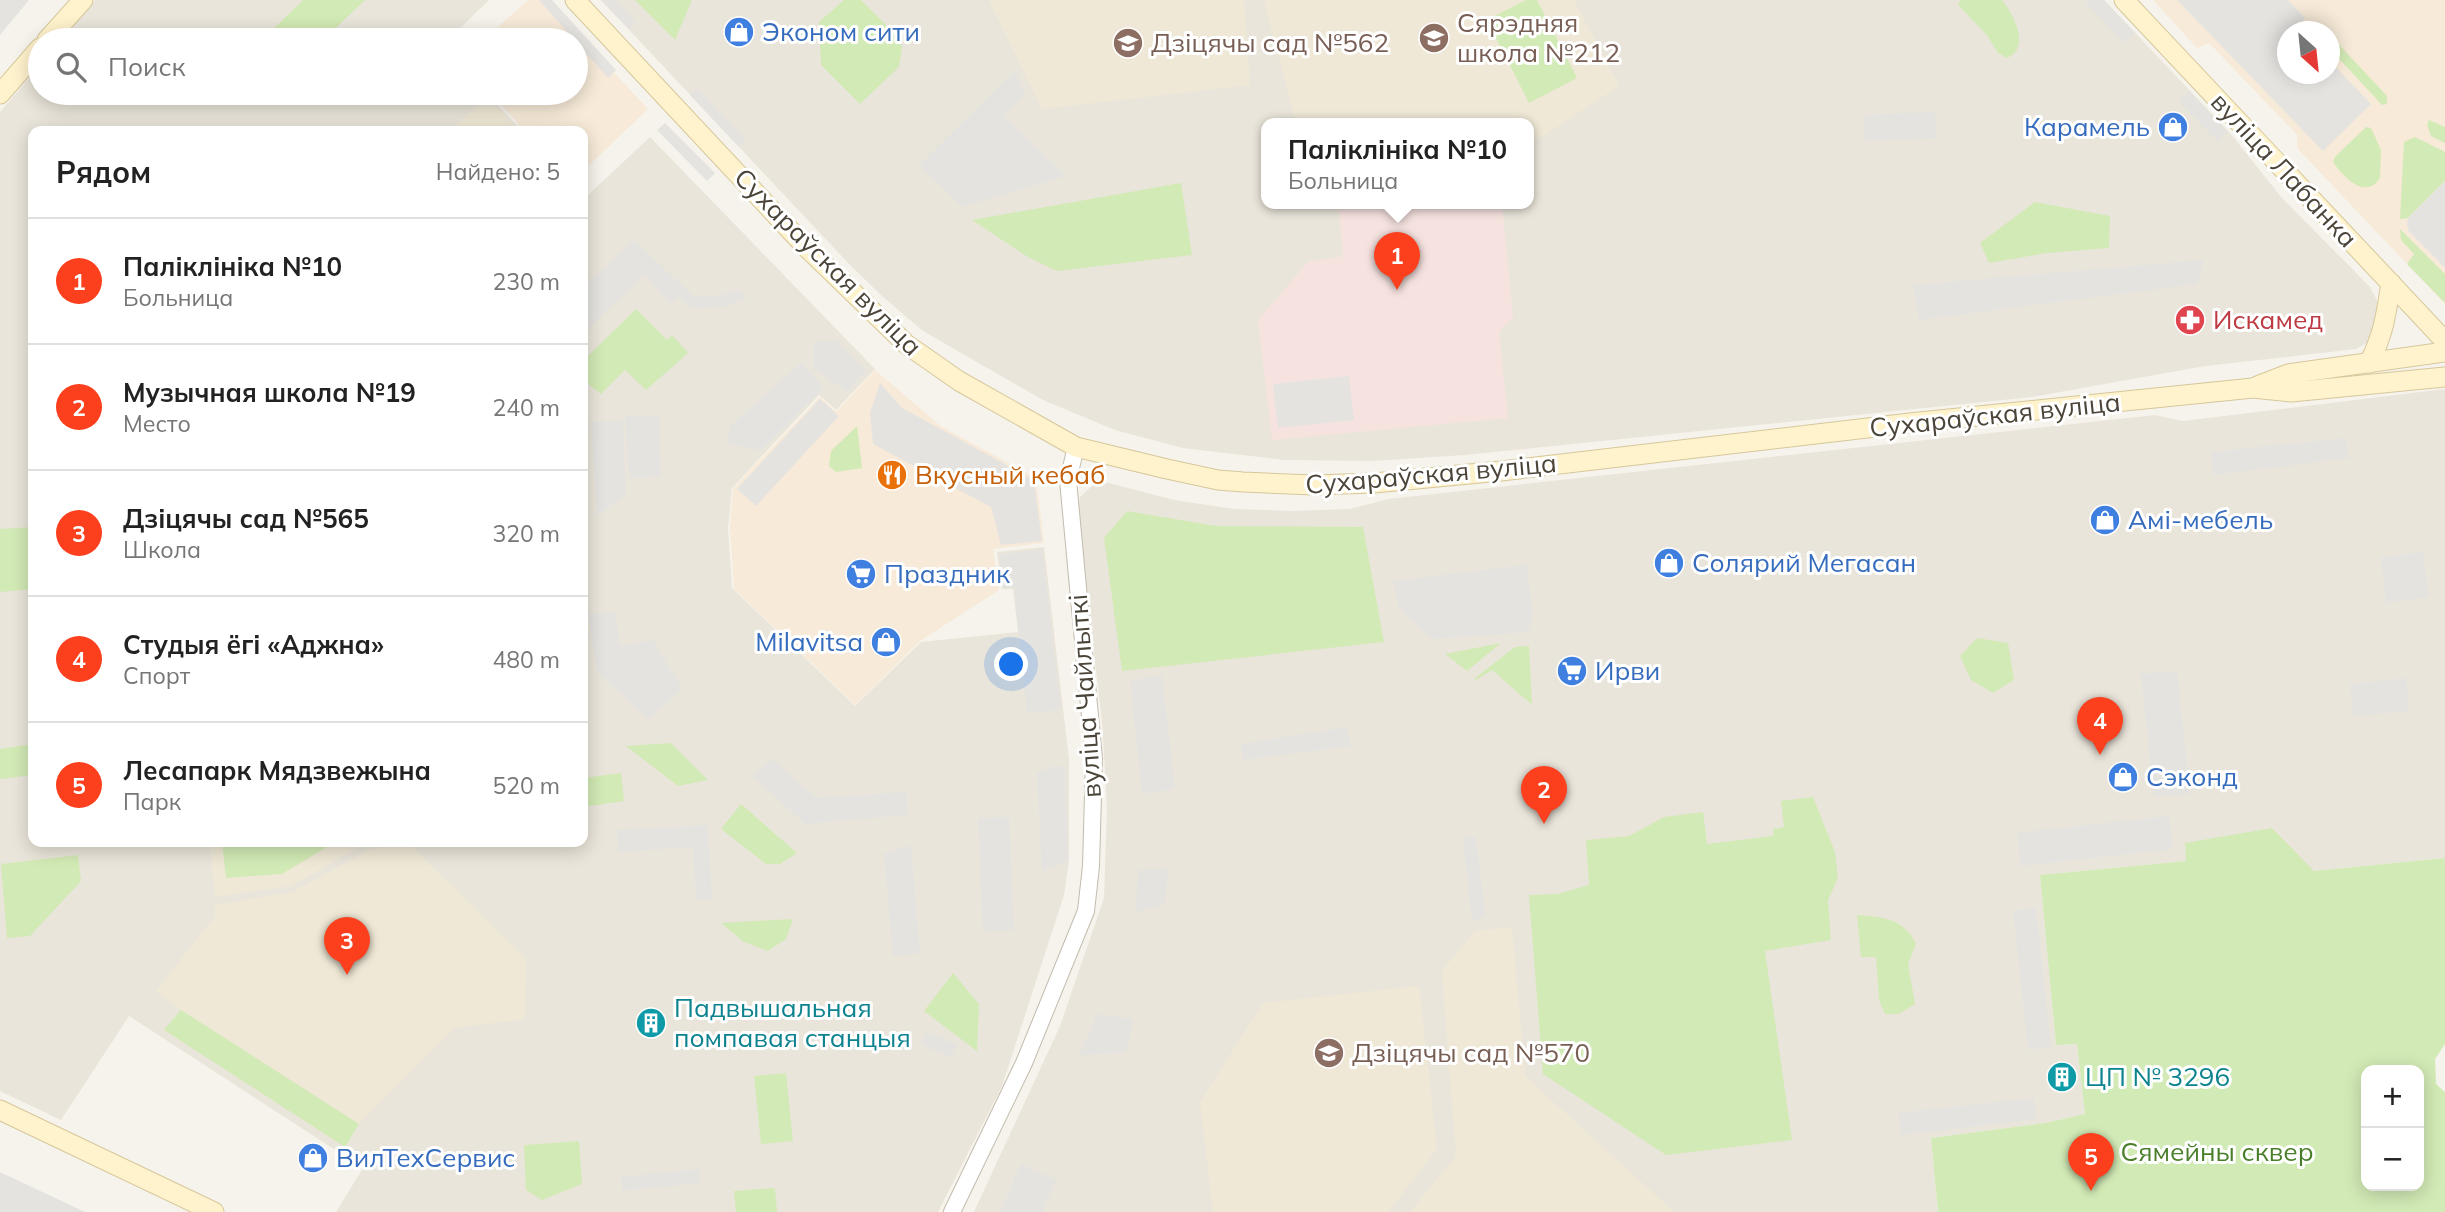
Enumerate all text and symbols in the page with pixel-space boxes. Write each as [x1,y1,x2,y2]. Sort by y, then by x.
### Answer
place label: Сярэдняя школа №212 [1457,6,1620,69]
shop icon: Эконом сити [722,15,756,49]
place label: Эконом сити [762,15,920,48]
school or university icon: Сярэдняя школа №212 [1417,21,1451,55]
north arrow [2277,21,2340,84]
school or university icon: Дзіцячы сад №562 [1111,26,1145,60]
place label: Дзіцячы сад №562 [1151,26,1389,59]
search box [28,28,588,105]
icon: search [52,48,90,86]
text: Поиск [108,50,186,83]
street label: вуліца Лабанка [2204,85,2365,254]
place label: Карамель [2024,110,2150,143]
shop icon: Карамель [2156,110,2190,144]
popup [1261,118,1534,209]
text: Паліклініка №10 [1288,133,1507,166]
text: Рядом [56,153,151,191]
text: Найдено: 5 [436,157,560,186]
street label: Сухараўская вуліца [728,161,929,362]
text: Больница [1288,166,1398,195]
pin: 1 [1374,232,1420,290]
text: Паліклініка №10 [123,250,342,283]
text: 1 [72,267,86,296]
text: 230 m [492,267,560,296]
text: Больница [123,283,233,312]
pharmacy icon: Искамед [2173,303,2207,337]
place label: Искамед [2213,303,2323,336]
text: Музычная школа №19 [123,376,416,409]
street label: Сухараўская вуліца [1868,385,2122,444]
text: 2 [72,393,86,422]
text: 240 m [492,393,560,422]
text: Место [123,409,191,438]
street label: Сухараўская вуліца [1304,446,1558,501]
restaurant icon: Вкусный кебаб [875,458,909,492]
place label: Вкусный кебаб [915,458,1105,491]
text: Дзіцячы сад №565 [123,502,369,535]
shop icon: Амі-мебель [2088,503,2122,537]
place label: Амі-мебель [2128,503,2273,536]
text: 3 [72,519,86,548]
text: 320 m [492,519,560,548]
text: Школа [123,535,201,564]
shop icon: Солярий Мегасан [1652,546,1686,580]
place label: Солярий Мегасан [1692,546,1916,579]
supermarket icon: Праздник [844,557,878,591]
place label: Праздник [884,557,1010,590]
street label: вуліца Чайлыткі [1061,593,1108,799]
place label: Milavitsa [755,625,863,658]
shop icon: Milavitsa [869,625,903,659]
text: Студыя ёгі «Аджна» [123,628,384,661]
text: 4 [72,645,86,674]
text: 480 m [492,645,560,674]
your location [994,647,1028,681]
supermarket icon: Ирви [1555,654,1589,688]
place label: Ирви [1595,654,1660,687]
text: Спорт [123,661,190,690]
pin: 4 [2077,697,2123,755]
text: Лесапарк Мядзвежына [123,754,431,787]
shop icon: Сэконд [2106,760,2140,794]
place label: Сэконд [2146,760,2238,793]
pin: 2 [1521,766,1567,824]
text: 5 [72,771,86,800]
text: 520 m [492,771,560,800]
text: Парк [123,787,181,816]
pin: 3 [324,917,370,975]
place label: Падвышальная помпавая станцыя [674,991,911,1054]
building icon: Падвышальная помпавая станцыя [634,1006,668,1040]
school or university icon: Дзіцячы сад №570 [1312,1036,1346,1070]
place label: Дзіцячы сад №570 [1352,1036,1590,1069]
building icon: ЦП № 3296 [2045,1060,2079,1094]
place label: ЦП № 3296 [2085,1060,2230,1093]
map controls [2361,1065,2424,1191]
button: + [2361,1065,2424,1128]
button: − [2361,1128,2424,1191]
pin: 5 [2068,1133,2114,1191]
park label: Сямейны сквер [2121,1135,2314,1168]
shop icon: ВилТехСервис [296,1141,330,1175]
place label: ВилТехСервис [336,1141,515,1174]

